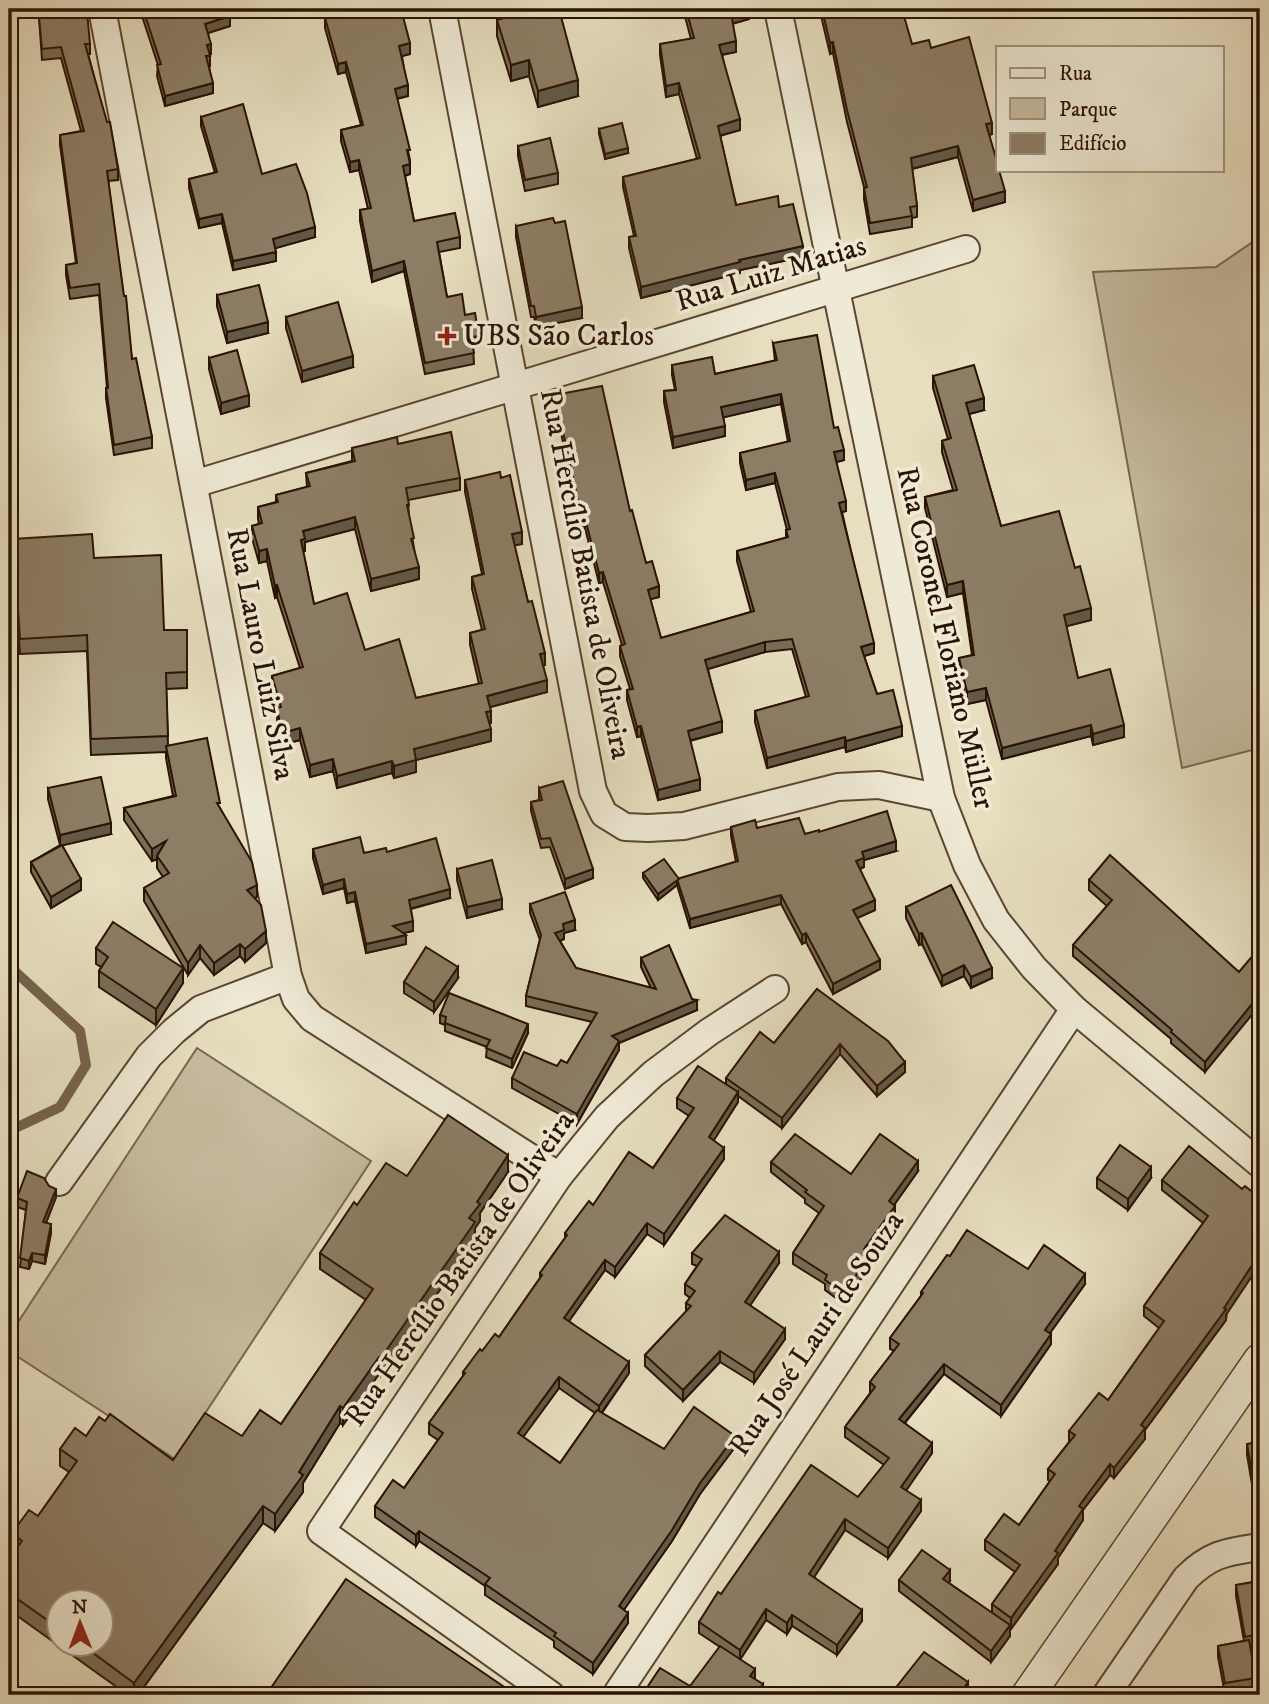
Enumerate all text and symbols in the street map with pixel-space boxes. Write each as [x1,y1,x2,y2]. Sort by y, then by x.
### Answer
legend [996,46,1224,172]
text: Rua [1059,61,1092,87]
text: Parque [1059,97,1117,123]
text: Edifício [1059,131,1127,157]
street label: Rua Luiz Matias [671,227,871,321]
place label: UBS São Carlos [463,318,654,355]
marker: UBS São Carlos [437,326,457,346]
street label: Rua Hercílio Batista de Oliveira [531,385,639,763]
street label: Rua Coronel Floriano Müller [888,463,1002,813]
street label: Rua Lauro Luiz Silva [217,525,303,783]
street label: Rua Hercílio Batista de Oliveira [337,1104,583,1434]
street label: Rua José Lauri de Souza [721,1204,913,1463]
north arrow [46,1588,116,1658]
text: N [72,1596,88,1619]

